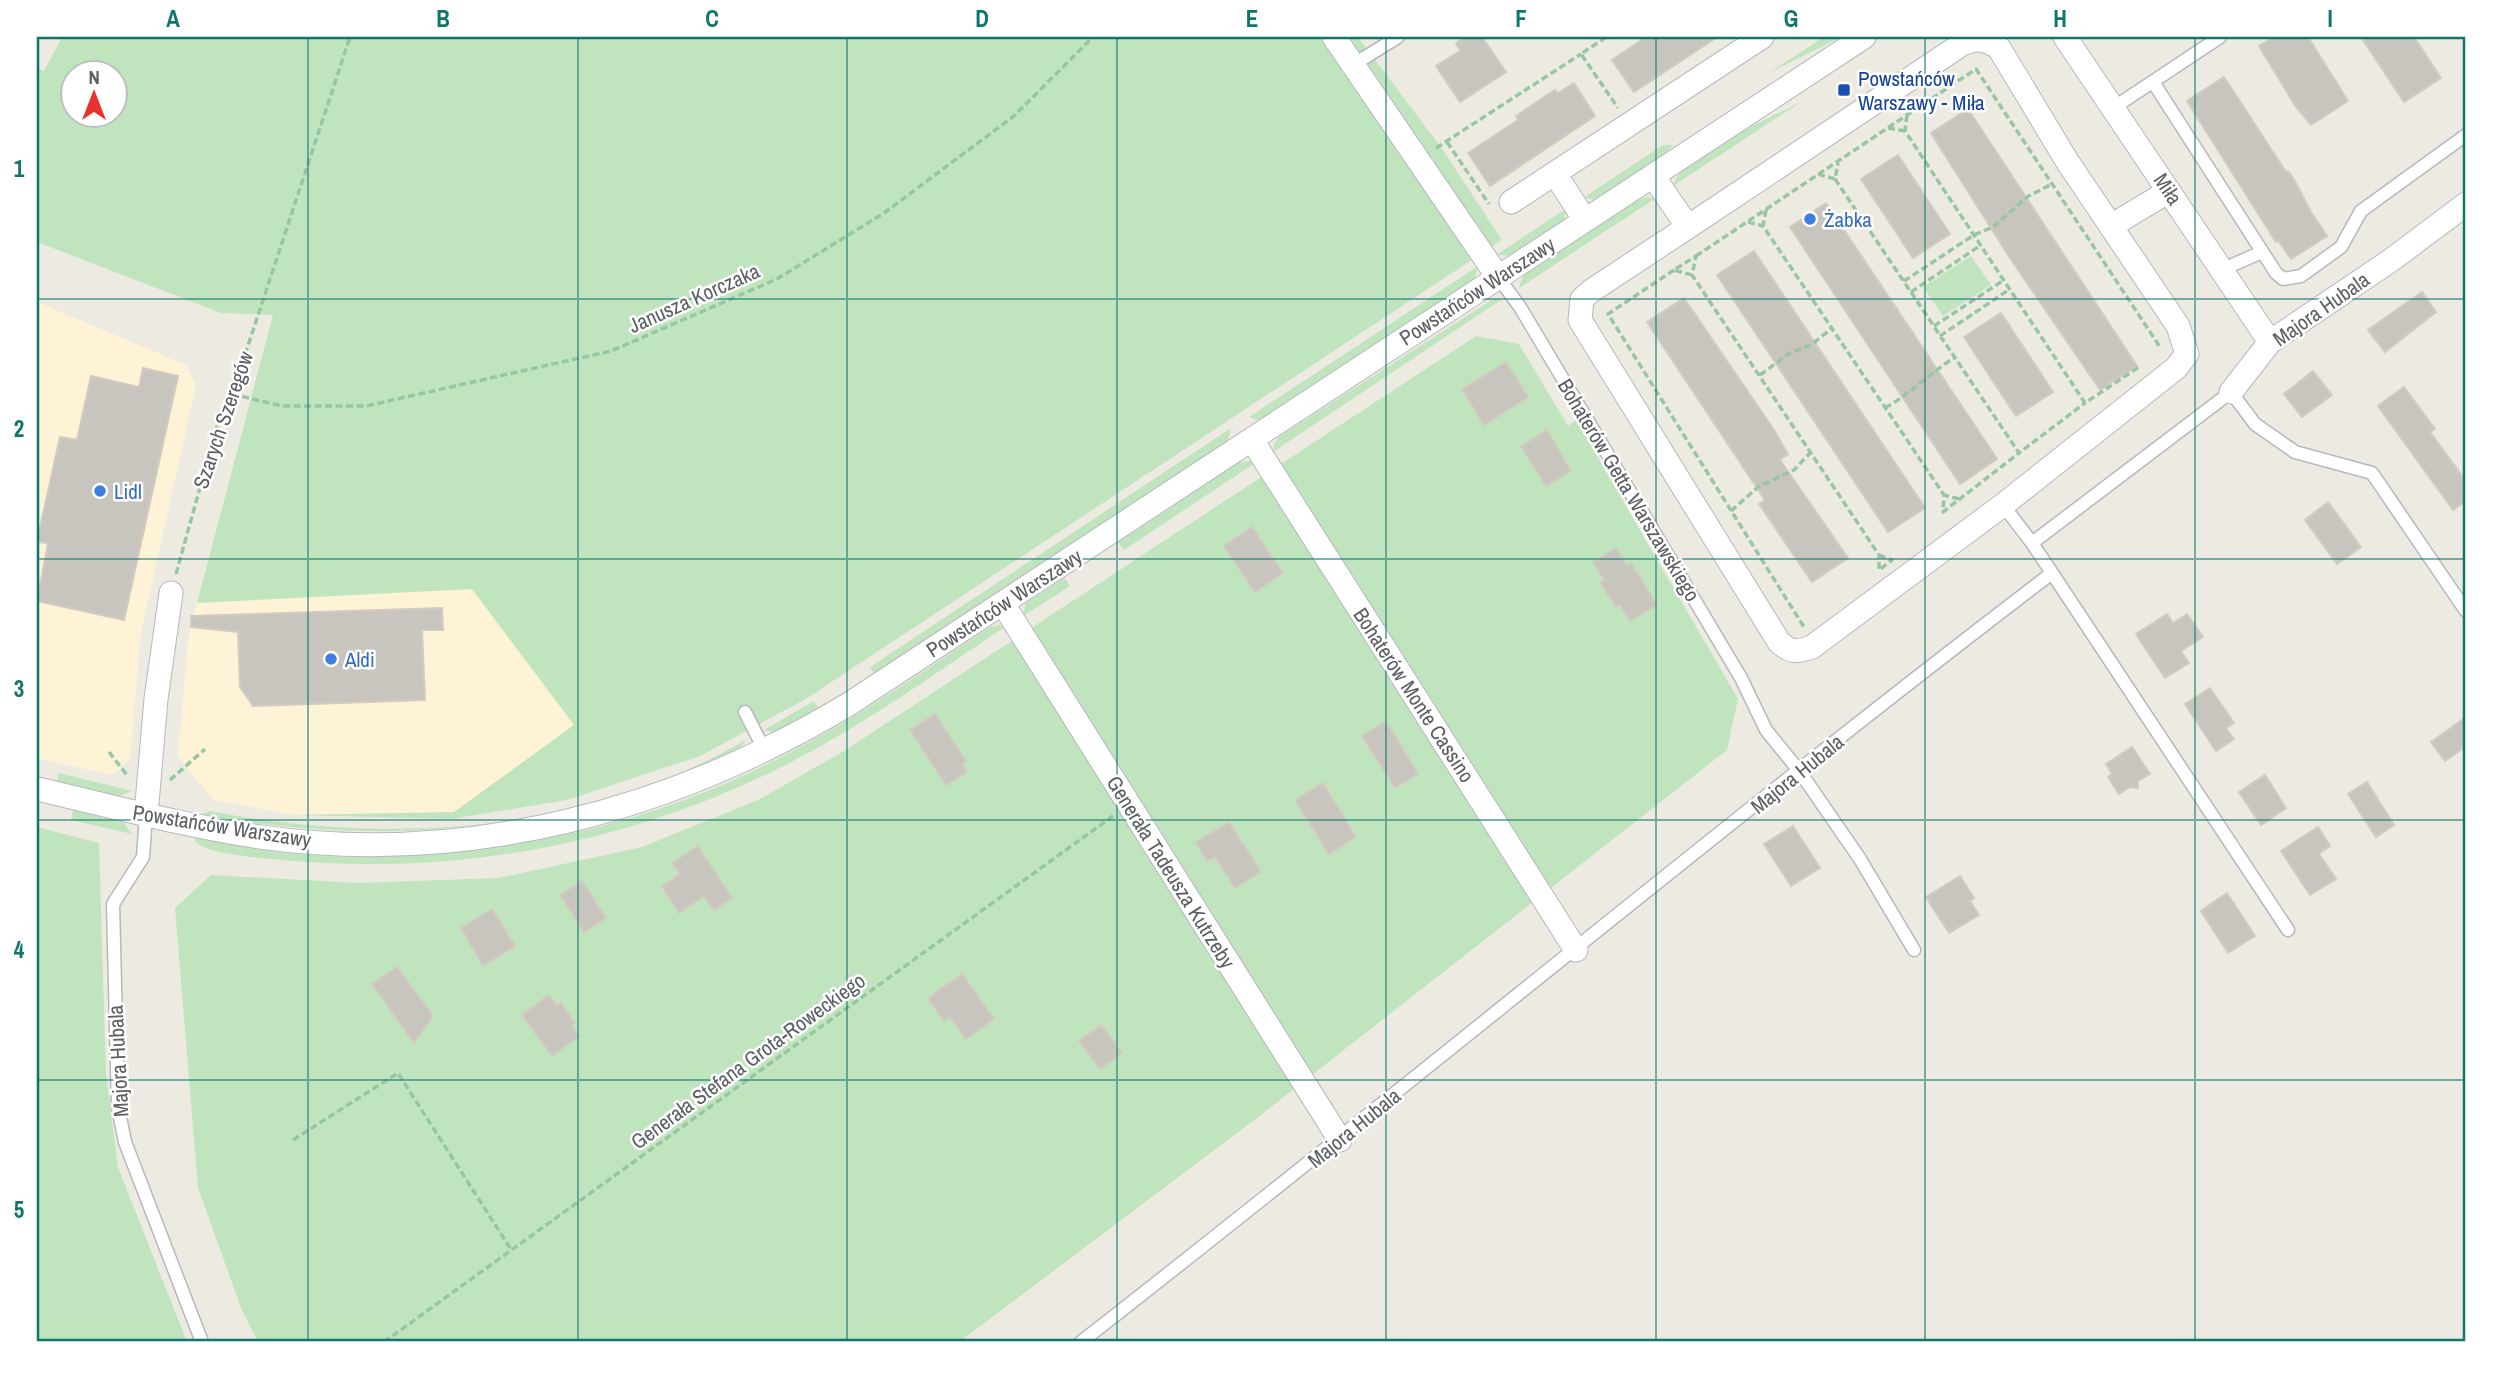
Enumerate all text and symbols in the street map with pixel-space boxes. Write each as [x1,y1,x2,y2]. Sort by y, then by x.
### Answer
text: A [166,3,180,34]
text: B [436,3,450,34]
text: C [705,3,719,34]
text: D [975,3,989,34]
text: E [1246,3,1258,34]
text: F [1515,3,1527,34]
text: G [1784,3,1798,34]
text: H [2053,3,2067,34]
text: I [2327,3,2333,34]
north arrow [60,60,130,130]
text: N [88,64,100,90]
place label: Powstańców Warszawy - Miła [1858,64,1985,117]
marker: Powstańców Warszawy - Miła [1836,82,1852,98]
text: 1 [14,153,25,184]
street label: Miła [2147,167,2189,211]
place label: Żabka [1824,205,1872,234]
marker: Żabka [1802,211,1818,227]
street label: Powstańców Warszawy [1394,230,1561,352]
street label: Janusza Korczaka [624,256,765,340]
street label: Majora Hubala [2267,265,2376,353]
street label: Szarych Szeregów [186,347,260,493]
street label: Bohaterów Getta Warszawskiego [1551,373,1707,607]
text: 2 [14,413,24,444]
place label: Lidl [114,477,142,506]
marker: Lidl [92,483,108,499]
street label: Powstańców Warszawy [921,542,1088,664]
street label: Bohaterów Monte Cassino [1347,602,1481,788]
place label: Aldi [344,645,375,674]
marker: Aldi [323,651,339,667]
text: 3 [14,673,24,704]
street label: Majora Hubala [1744,727,1850,821]
street label: Generała Tadeusza Kutrzeby [1100,770,1242,974]
street label: Powstańców Warszawy [131,798,314,854]
text: 4 [14,934,25,965]
street label: Generała Stefana Grota-Roweckiego [625,966,871,1156]
street label: Majora Hubala [101,1004,135,1118]
street label: Majora Hubala [1301,1081,1407,1175]
text: 5 [14,1194,24,1225]

